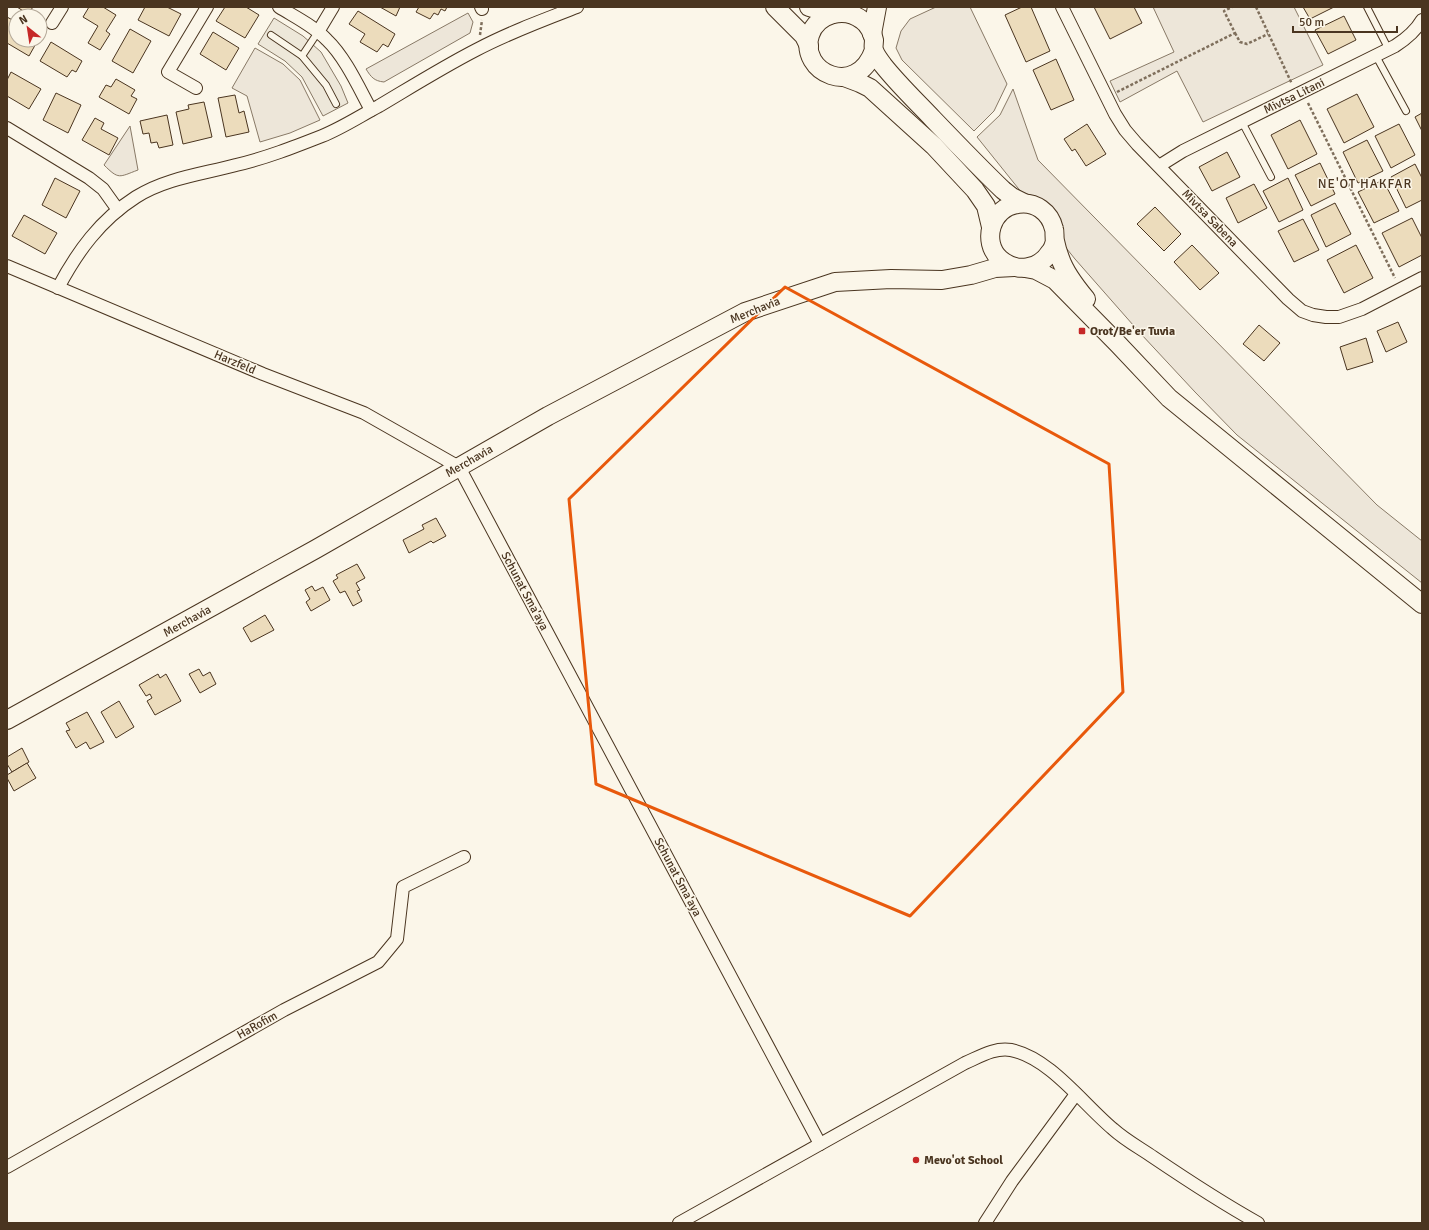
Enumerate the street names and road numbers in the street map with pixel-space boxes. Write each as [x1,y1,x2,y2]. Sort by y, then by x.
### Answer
street label: Mivtsa Litani [1261,75,1327,118]
street label: Mivtsa Sabena [1178,186,1241,250]
street label: Merchavia [728,294,782,327]
street label: Harzfeld [212,347,258,378]
street label: Merchavia [443,442,496,481]
street label: Schunat Sma'aya [498,549,552,633]
street label: Merchavia [161,602,214,641]
street label: Schunat Sma'aya [651,835,705,919]
street label: HaRofim [234,1008,280,1043]

